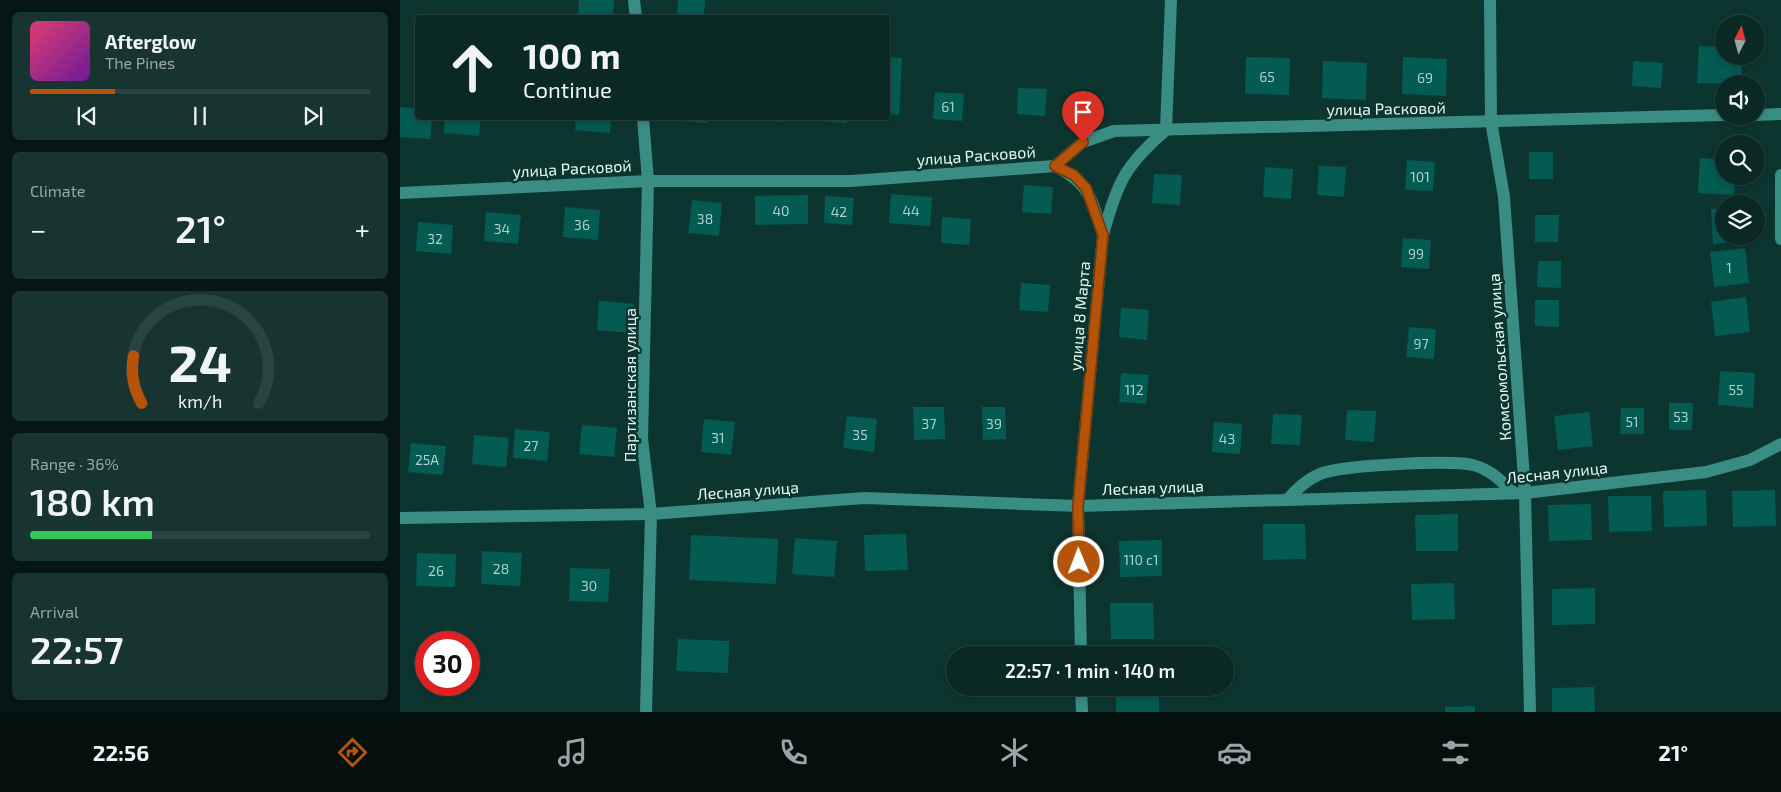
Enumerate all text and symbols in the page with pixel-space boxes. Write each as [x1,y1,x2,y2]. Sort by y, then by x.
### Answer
north arrow [1715,15,1765,65]
map controls [1715,15,1765,245]
text: Afterglow [105,30,196,53]
text: 100 m [523,34,621,76]
icon: ahead [440,35,505,100]
text: The Pines [105,53,175,72]
house number: 65 [1259,68,1275,85]
house number: 69 [1417,69,1433,86]
button: sound [1715,75,1765,125]
text: Continue [523,76,612,102]
pin [1062,91,1104,142]
street label: улица Расковой [1326,97,1446,120]
house number: 61 [941,98,955,115]
icon: arrive [1069,98,1097,126]
icon: previous [73,102,101,130]
icon: pause [186,102,214,130]
icon: next [299,102,327,130]
button: search [1715,135,1765,185]
street label: улица Расковой [916,141,1036,170]
street label: улица Расковой [512,155,632,182]
house number: 101 [1410,168,1430,185]
text: Climate [30,181,85,200]
button: layers [1715,195,1765,245]
house number: 40 [772,202,790,219]
house number: 44 [902,202,920,219]
house number: 42 [831,203,847,220]
text: 21° [175,205,226,251]
house number: 38 [697,210,713,227]
text: − [30,212,46,246]
text: + [355,212,370,246]
house number: 36 [574,216,590,233]
house number: 34 [494,220,510,237]
house number: 32 [427,230,443,247]
house number: 99 [1408,245,1424,262]
house number: 1 [1726,259,1732,276]
street label: улица 8 Марта [1065,260,1094,372]
street label: Комсомольская улица [1484,273,1515,441]
street label: Партизанская улица [620,308,640,462]
text: 24 [168,330,232,392]
house number: 97 [1413,335,1429,352]
house number: 112 [1124,381,1144,398]
house number: 55 [1728,381,1744,398]
text: km/h [178,390,222,412]
house number: 53 [1673,408,1689,425]
house number: 51 [1625,413,1639,430]
house number: 37 [922,415,936,432]
house number: 39 [986,415,1002,432]
house number: 35 [852,426,868,443]
house number: 31 [711,429,725,446]
house number: 43 [1219,430,1235,447]
house number: 27 [523,437,539,454]
house number: 25А [415,451,439,468]
text: Range · 36% [30,454,119,473]
street label: Лесная улица [1505,457,1609,488]
street label: Лесная улица [1102,476,1204,499]
street label: Лесная улица [696,477,800,504]
text: 180 km [30,478,155,524]
position arrow [1052,535,1104,587]
house number: 110 с1 [1123,551,1159,568]
house number: 28 [493,560,509,577]
house number: 26 [428,562,444,579]
house number: 30 [581,577,597,594]
text: Arrival [30,602,79,621]
text: 22:57 [30,626,123,672]
speed limit sign: 30 [415,631,480,696]
text: 22:57 · 1 min · 140 m [1005,659,1175,682]
icon: directions [335,735,370,770]
icon: music [555,735,590,770]
icon: phone [776,735,811,770]
icon: climate [997,735,1032,770]
icon: car [1217,735,1252,770]
icon: filters [1438,735,1473,770]
text: 22:56 [93,739,149,765]
text: 21° [1658,739,1688,765]

